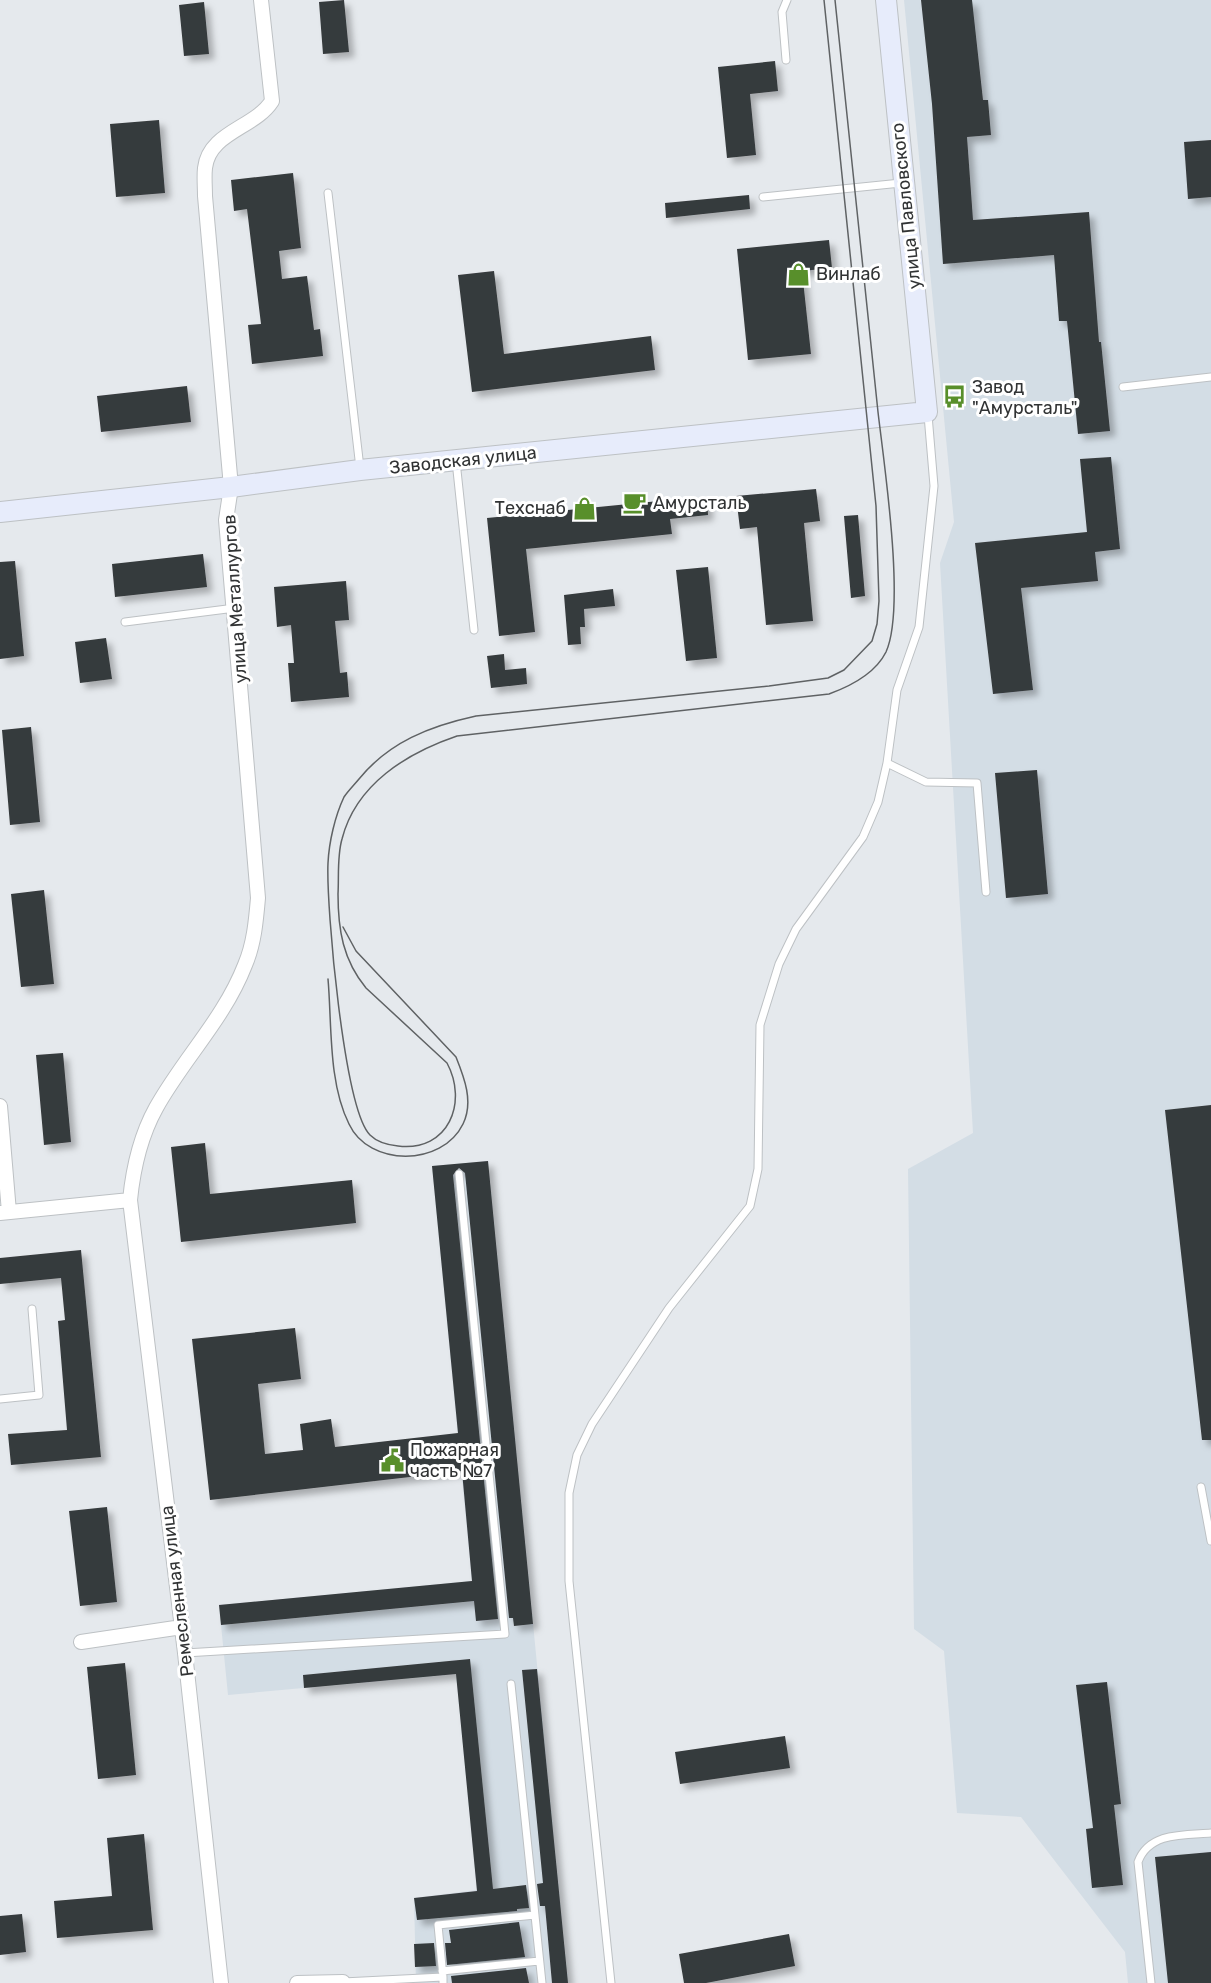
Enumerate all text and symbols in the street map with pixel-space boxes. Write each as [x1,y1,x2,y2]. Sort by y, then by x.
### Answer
street label: улица Павловского [886,122,926,290]
shop icon: Винлаб [785,261,811,287]
place label: Винлаб [816,263,881,285]
place label: Завод "Амурсталь" [972,376,1078,419]
bus stop icon: Завод "Амурсталь" [941,384,967,410]
street label: Заводская улица [388,441,538,479]
cafe icon: Амурсталь [622,490,648,516]
place label: Амурсталь [653,492,746,514]
shop icon: Техснаб [571,495,597,521]
place label: Техснаб [495,497,566,519]
street label: улица Металлургов [218,514,252,684]
place label: Пожарная часть №7 [410,1439,499,1482]
public building icon: Пожарная часть №7 [379,1447,405,1473]
street label: Ремесленная улица [156,1504,198,1678]

